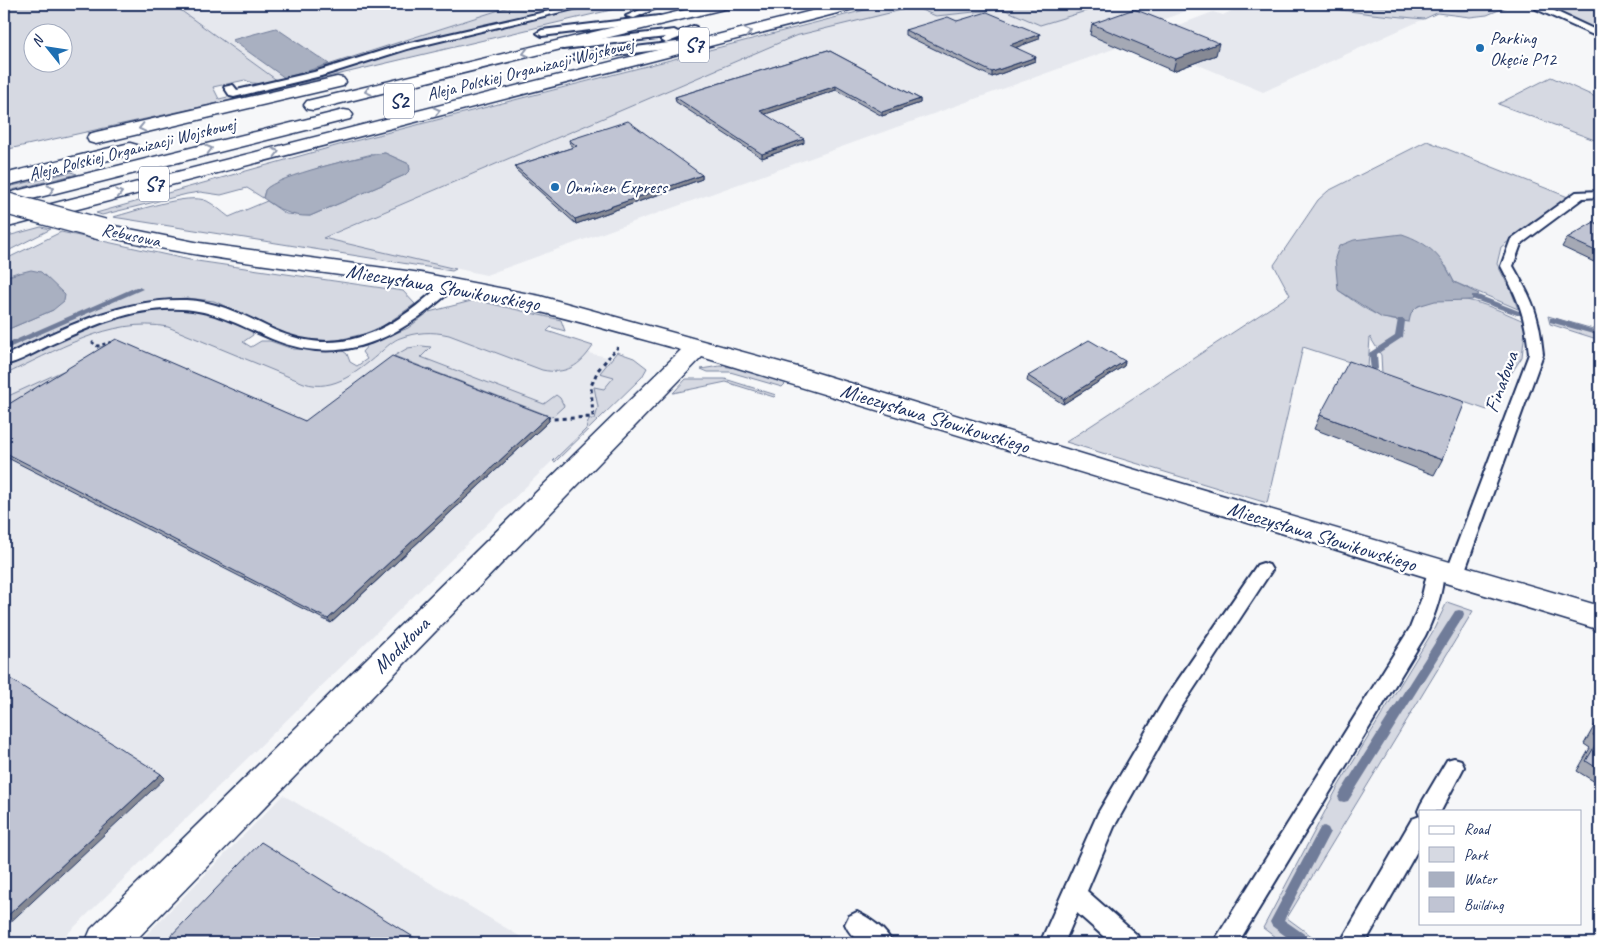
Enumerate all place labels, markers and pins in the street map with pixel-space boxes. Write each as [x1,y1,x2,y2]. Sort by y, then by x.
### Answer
place label: Parking Okęcie P12 [1490,27,1558,70]
marker: Parking Okęcie P12 [1474,42,1486,54]
place label: Onninen Express [565,176,669,198]
marker: Onninen Express [549,181,561,193]

